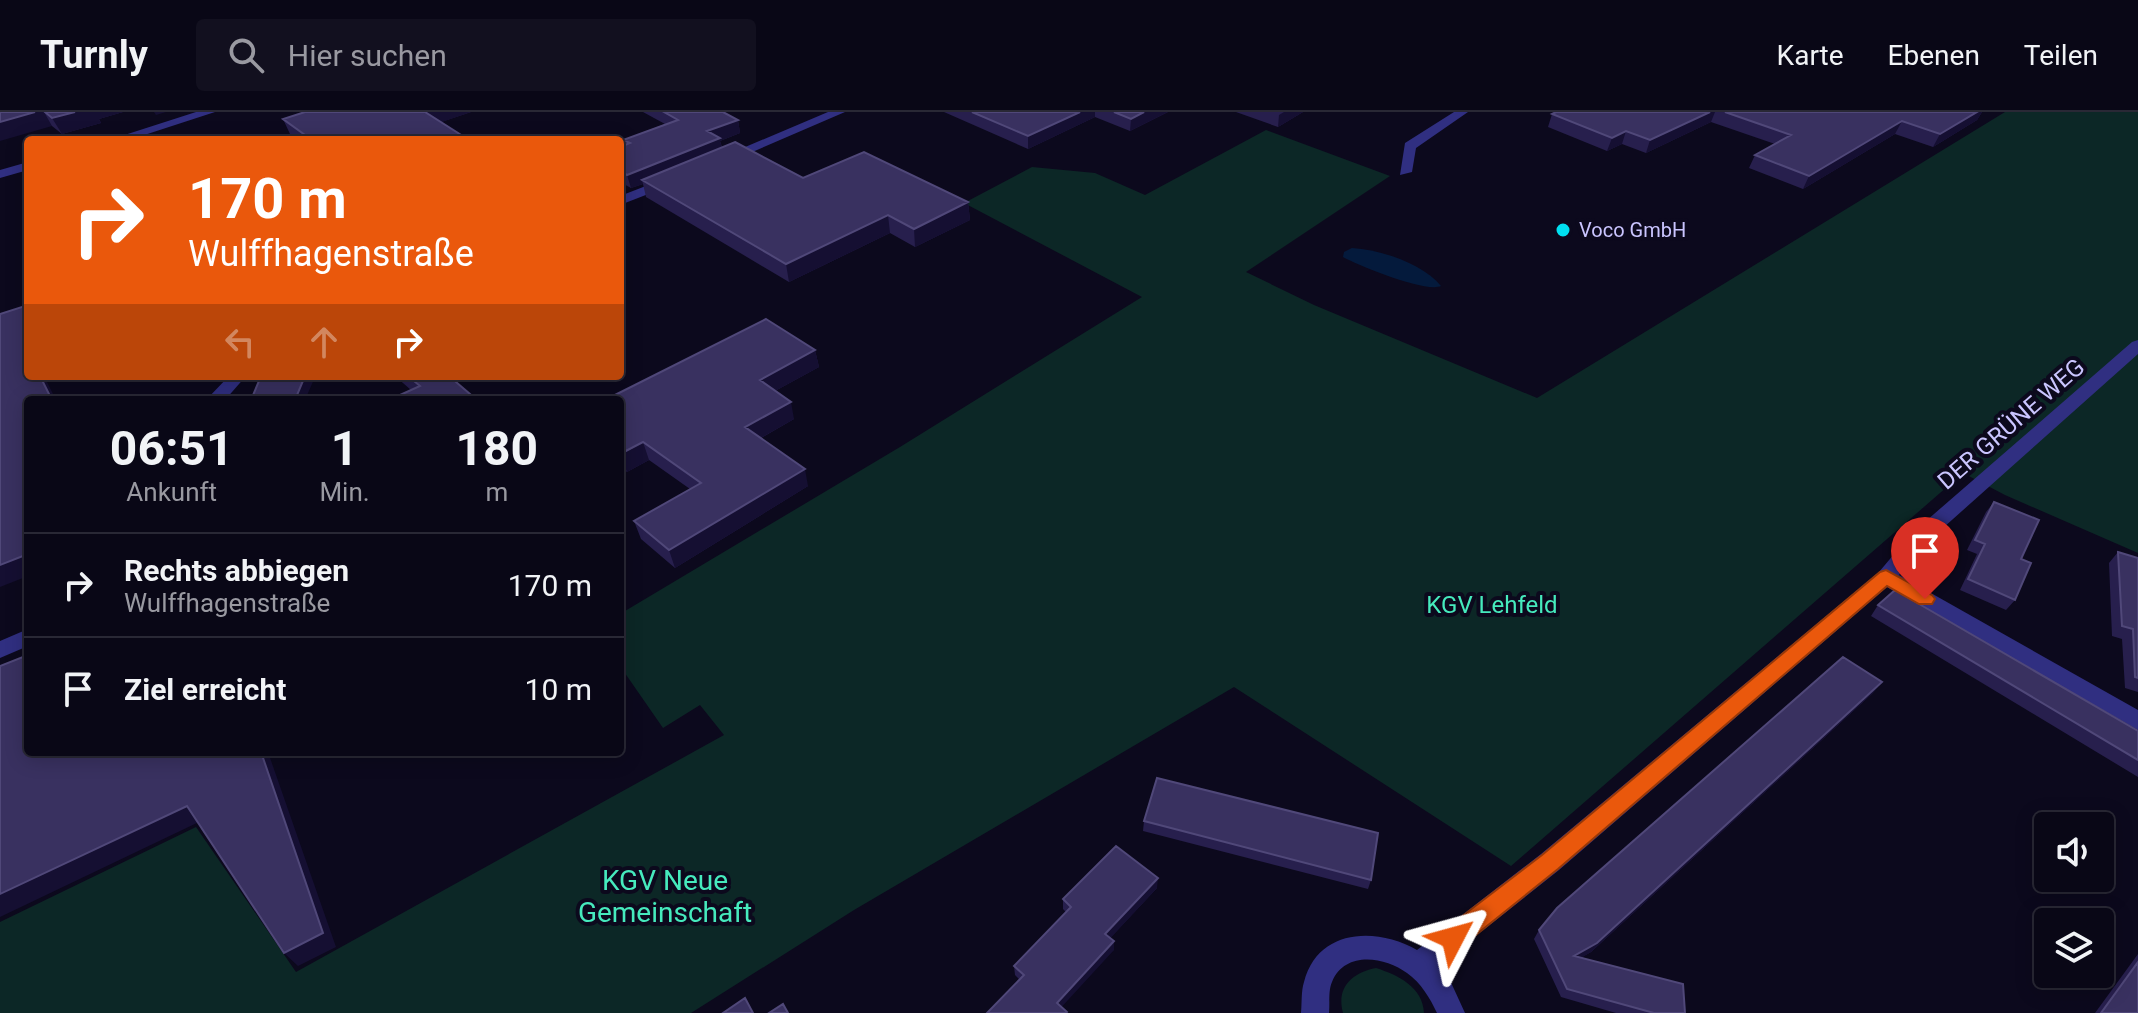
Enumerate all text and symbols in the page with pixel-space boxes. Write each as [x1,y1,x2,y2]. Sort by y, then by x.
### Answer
search box [196,19,756,91]
text: Turnly [40,33,148,77]
icon: search [224,33,268,77]
text: Hier suchen [288,38,447,73]
text: Karte [1777,39,1844,72]
text: Ebenen [1888,39,1980,72]
text: Teilen [2024,39,2098,72]
text: 170 m [188,166,347,232]
icon: right [56,168,160,272]
place label: Voco GmbH [1579,218,1686,242]
marker: Voco GmbH [1554,221,1572,239]
text: Wulffhagenstraße [188,233,474,275]
icon: left [218,320,262,364]
icon: ahead [302,320,346,364]
icon: right [386,320,430,364]
street label: DER GRÜNE WEG [1932,353,2090,495]
text: 06:51 [110,420,234,477]
text: 1 [331,420,358,477]
text: 180 [456,420,538,477]
text: Ankunft [126,477,217,507]
text: Min. [319,477,370,507]
text: m [485,477,508,507]
pin [1891,517,1959,599]
icon: arrive [1903,529,1947,573]
text: Rechts abbiegen [124,553,349,588]
icon: right [56,563,100,607]
text: 170 m [508,568,592,603]
text: Wulffhagenstraße [124,588,330,618]
park label: KGV Lehfeld [1426,591,1558,619]
icon: arrive [56,667,100,711]
text: Ziel erreicht [124,672,286,707]
text: 10 m [525,672,592,707]
map controls [2034,812,2114,988]
button: sound [2034,812,2114,892]
park label: KGV Neue Gemeinschaft [578,864,752,929]
position arrow [1411,896,1495,980]
button: layers [2034,908,2114,988]

